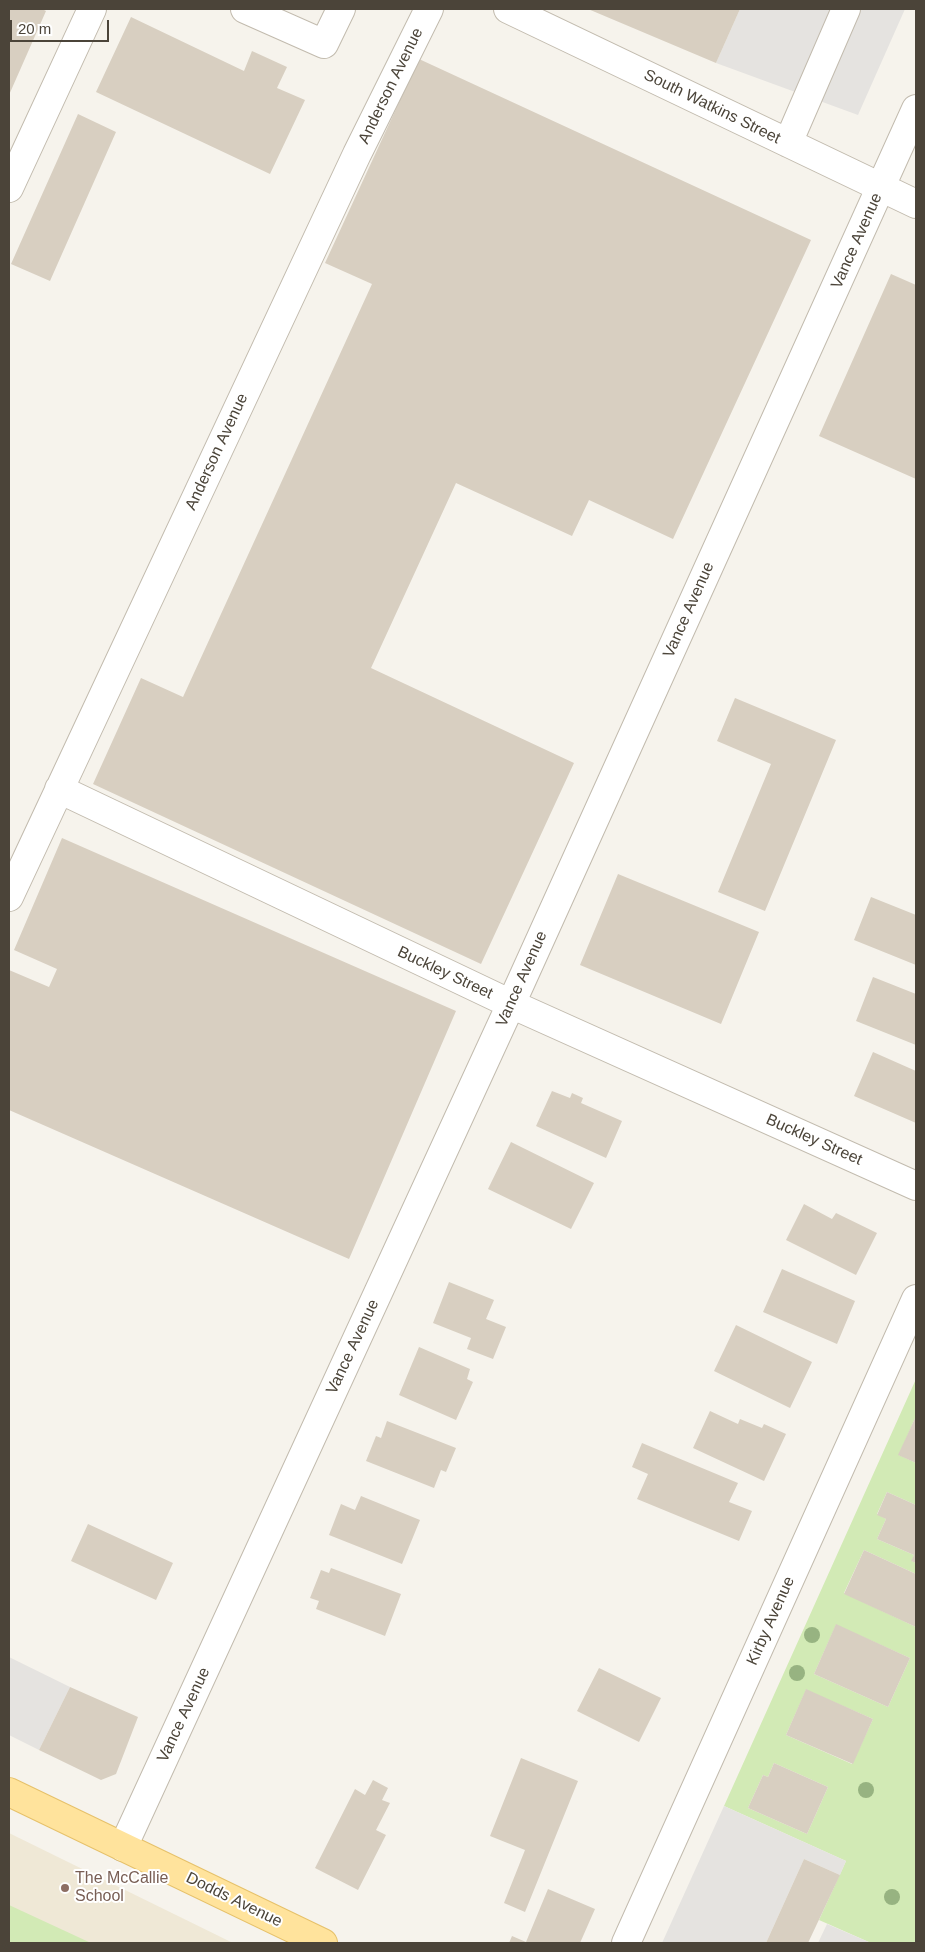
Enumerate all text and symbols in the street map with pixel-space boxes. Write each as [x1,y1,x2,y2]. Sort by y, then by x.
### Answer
scale bar [12,10,111,42]
text: 20 m [18,20,51,37]
street label: Anderson Avenue [355,25,427,147]
street label: South Watkins Street [641,66,783,148]
street label: Vance Avenue [827,190,887,292]
street label: Anderson Avenue [181,390,253,514]
street label: Vance Avenue [659,559,719,661]
street label: Vance Avenue [492,928,552,1030]
street label: Buckley Street [394,943,496,1003]
street label: Buckley Street [763,1110,865,1170]
street label: Vance Avenue [323,1296,383,1398]
street label: Kirby Avenue [743,1574,799,1668]
street label: Vance Avenue [154,1664,214,1766]
street label: Dodds Avenue [183,1868,285,1932]
place label: The McCallie School [75,1869,168,1907]
marker: The McCallie School [59,1882,71,1894]

